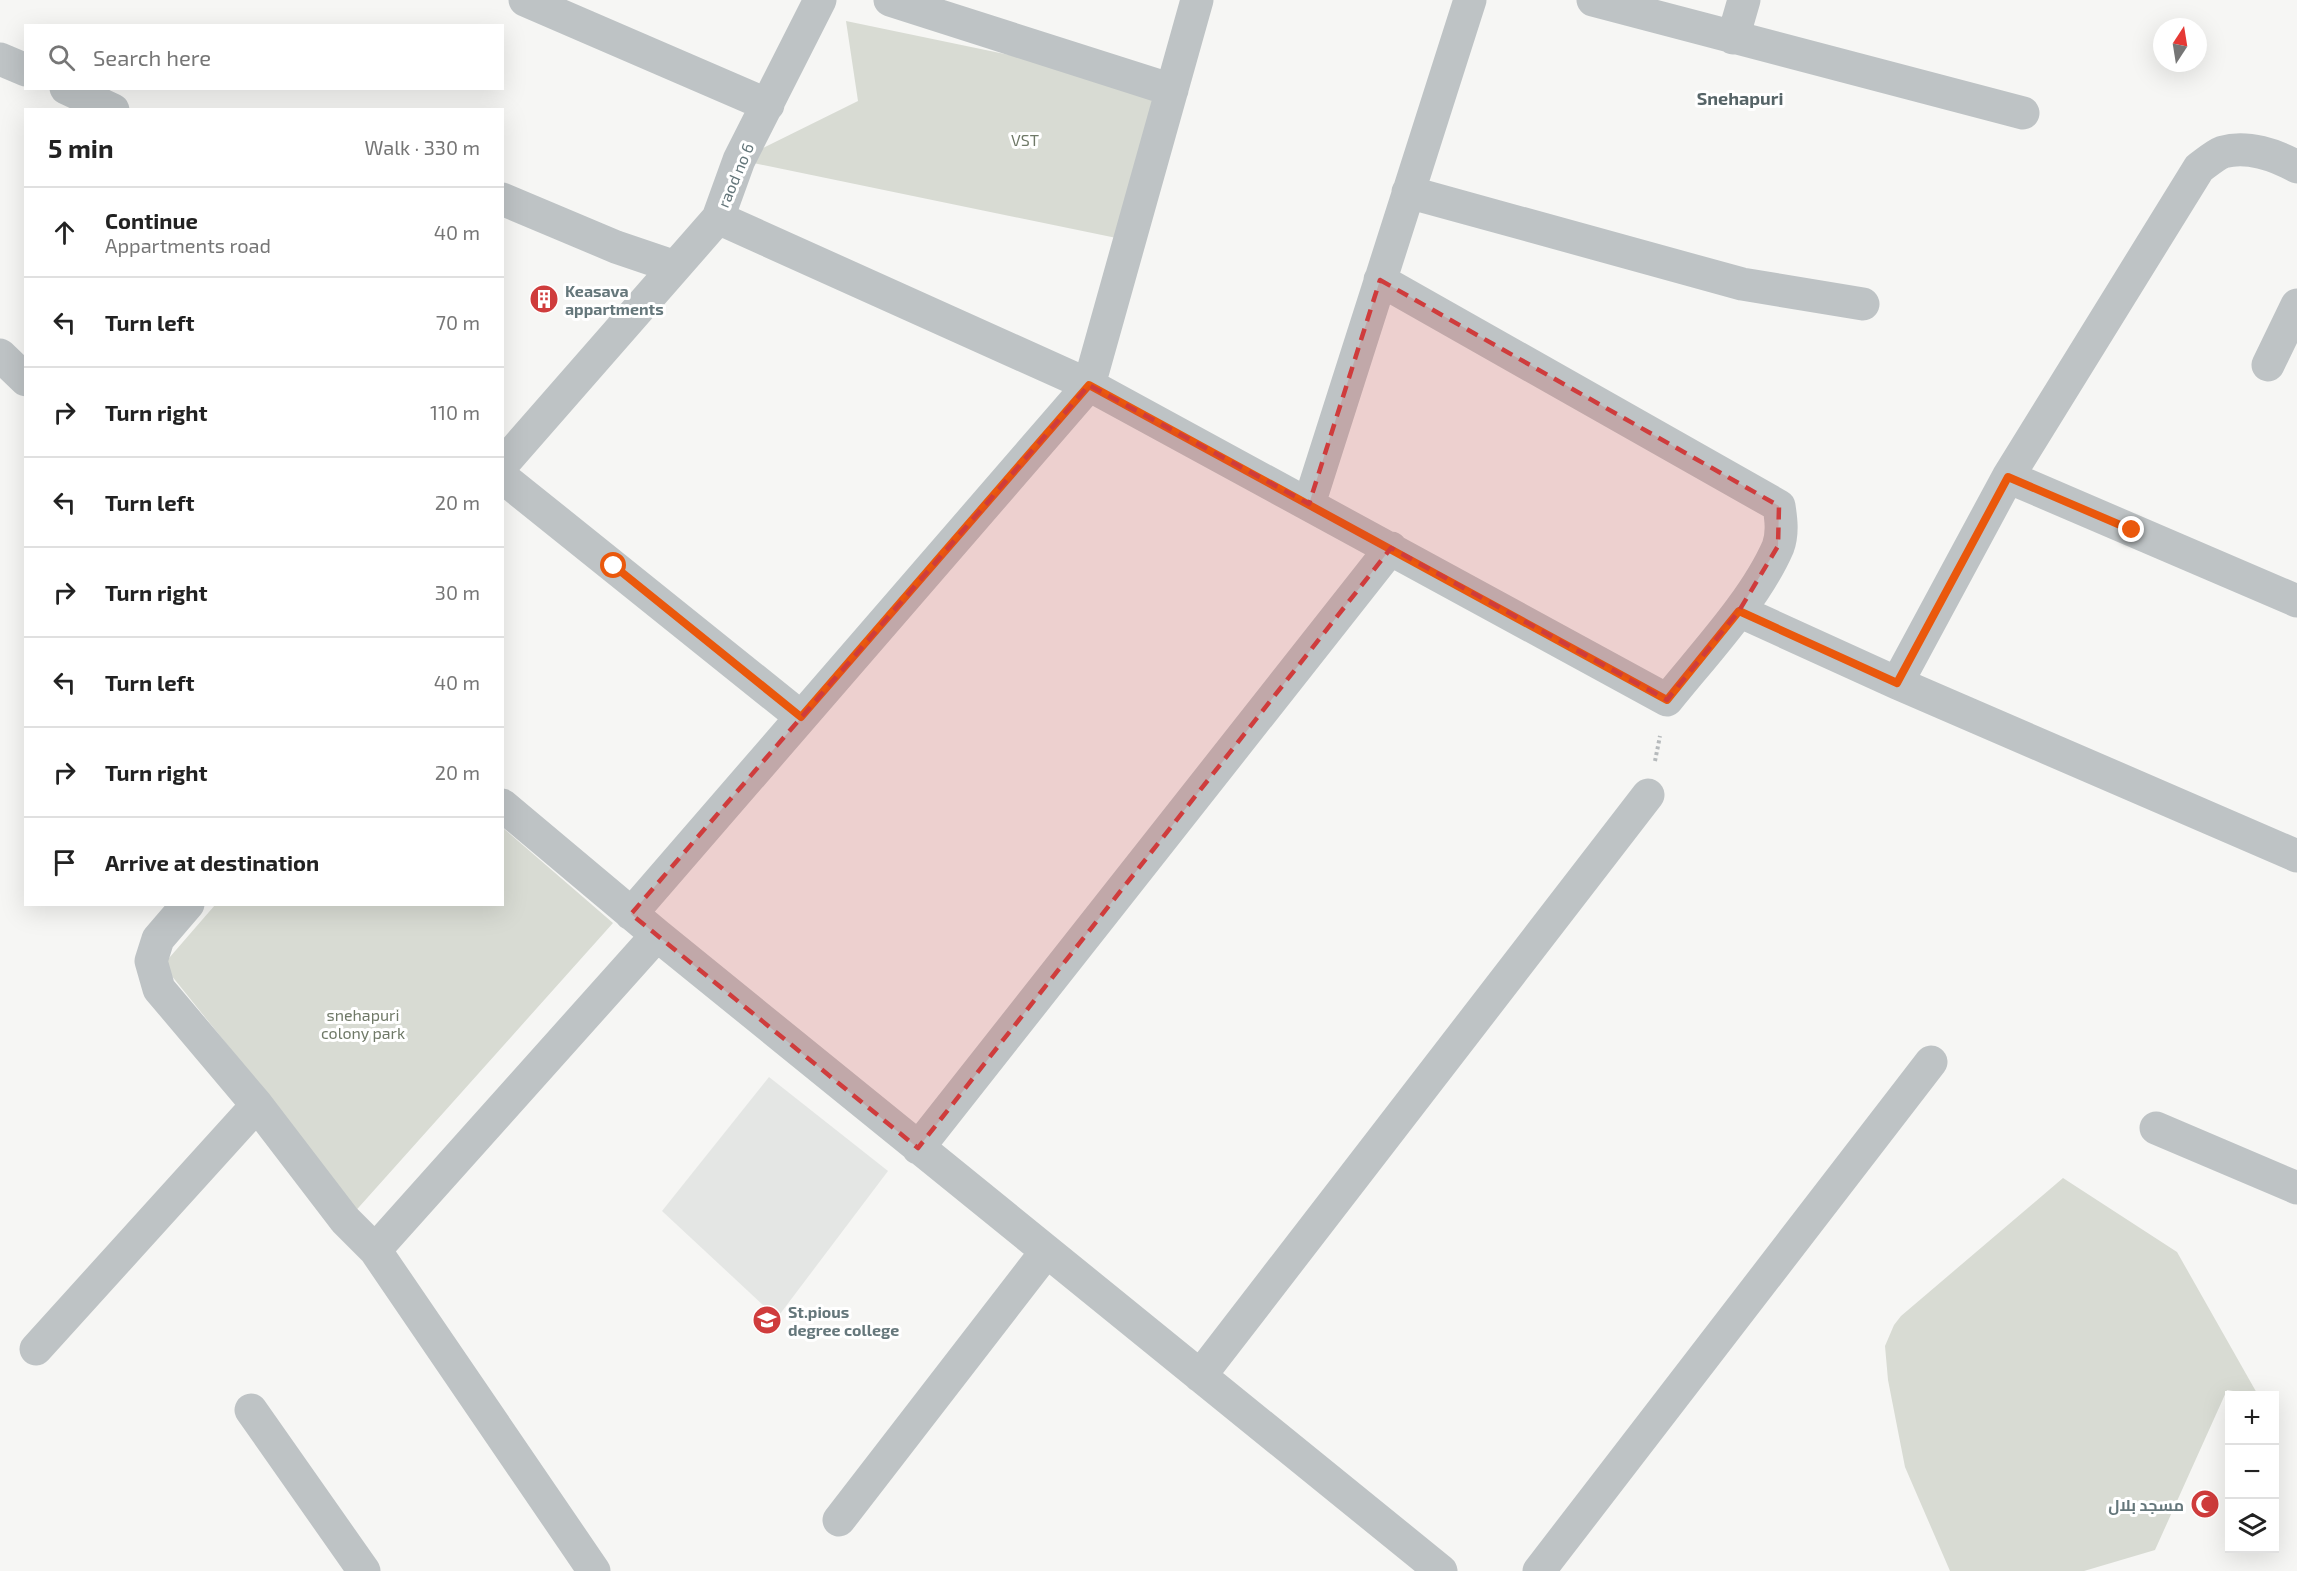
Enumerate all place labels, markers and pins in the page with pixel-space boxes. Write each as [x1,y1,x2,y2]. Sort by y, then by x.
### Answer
place label: Keasava appartments [565,281,664,318]
building icon: Keasava appartments [528,283,560,315]
place label: St.pious degree college [788,1302,899,1339]
school or university icon: St.pious degree college [751,1304,783,1336]
mosque icon: مسجد بلال [2189,1488,2221,1520]
place label: مسجد بلال [2108,1495,2184,1515]

